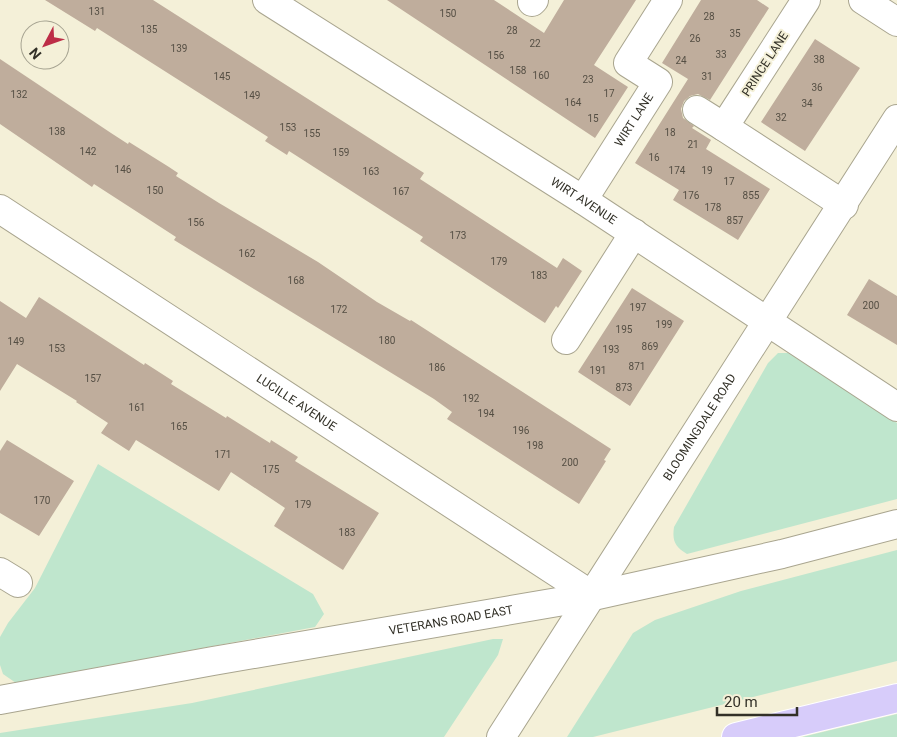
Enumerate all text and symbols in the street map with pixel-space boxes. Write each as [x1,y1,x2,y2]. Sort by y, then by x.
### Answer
house number: 131 [89,6,105,17]
house number: 150 [440,8,457,19]
house number: 28 [703,11,715,22]
north arrow [20,20,70,70]
house number: 135 [141,24,158,35]
house number: 28 [506,25,518,36]
house number: 35 [729,28,741,39]
street label: PRINCE LANE [739,29,791,99]
house number: 26 [689,33,701,44]
house number: 22 [529,38,541,49]
house number: 139 [171,43,187,54]
text: N [26,45,44,63]
house number: 33 [715,49,727,60]
house number: 156 [488,50,505,61]
house number: 38 [813,54,825,65]
house number: 24 [675,55,687,66]
house number: 158 [510,65,527,76]
house number: 160 [533,70,550,81]
house number: 145 [214,71,231,82]
house number: 31 [701,71,713,82]
house number: 23 [582,74,594,85]
house number: 36 [811,82,823,93]
house number: 17 [603,88,615,99]
house number: 132 [11,89,28,100]
house number: 149 [244,90,260,101]
street label: WIRT LANE [612,90,656,149]
house number: 164 [565,97,582,108]
house number: 34 [801,98,813,109]
house number: 32 [775,112,787,123]
house number: 15 [587,113,599,124]
house number: 153 [280,122,296,133]
house number: 138 [49,126,66,137]
house number: 18 [664,127,676,138]
house number: 155 [304,128,321,139]
house number: 21 [687,139,699,150]
house number: 142 [80,146,97,157]
house number: 159 [333,147,349,158]
house number: 16 [648,152,660,163]
house number: 146 [115,164,132,175]
house number: 174 [669,165,686,176]
house number: 19 [701,165,713,176]
house number: 163 [363,166,379,177]
street label: WIRT AVENUE [548,174,619,227]
house number: 17 [723,176,735,187]
house number: 150 [147,185,164,196]
house number: 167 [393,186,410,197]
house number: 176 [683,190,700,201]
house number: 855 [743,190,760,201]
house number: 178 [705,202,722,213]
house number: 857 [727,215,744,226]
house number: 156 [188,217,205,228]
house number: 173 [450,230,466,241]
house number: 162 [239,248,256,259]
house number: 179 [491,256,507,267]
house number: 183 [531,270,547,281]
house number: 168 [288,275,305,286]
house number: 200 [863,300,880,311]
house number: 197 [630,302,647,313]
house number: 172 [331,304,348,315]
house number: 199 [656,319,672,330]
house number: 195 [616,324,633,335]
house number: 180 [379,335,396,346]
house number: 149 [8,336,24,347]
house number: 869 [642,341,658,352]
house number: 153 [49,343,65,354]
house number: 193 [603,344,619,355]
house number: 871 [629,361,645,372]
house number: 186 [429,362,446,373]
house number: 191 [590,365,606,376]
street label: LUCILLE AVENUE [254,371,339,434]
street label: BLOOMINGDALE ROAD [660,371,739,483]
house number: 157 [85,373,102,384]
house number: 873 [616,382,632,393]
house number: 192 [463,393,480,404]
house number: 161 [129,402,145,413]
house number: 194 [478,408,495,419]
house number: 165 [171,421,188,432]
house number: 196 [513,425,530,436]
house number: 198 [527,440,544,451]
house number: 171 [215,449,231,460]
house number: 200 [562,457,579,468]
house number: 175 [263,464,280,475]
house number: 170 [34,495,51,506]
house number: 179 [295,499,311,510]
house number: 183 [339,527,355,538]
street label: VETERANS ROAD EAST [388,603,514,638]
scale bar [717,684,797,716]
text: 20 m [724,693,758,711]

